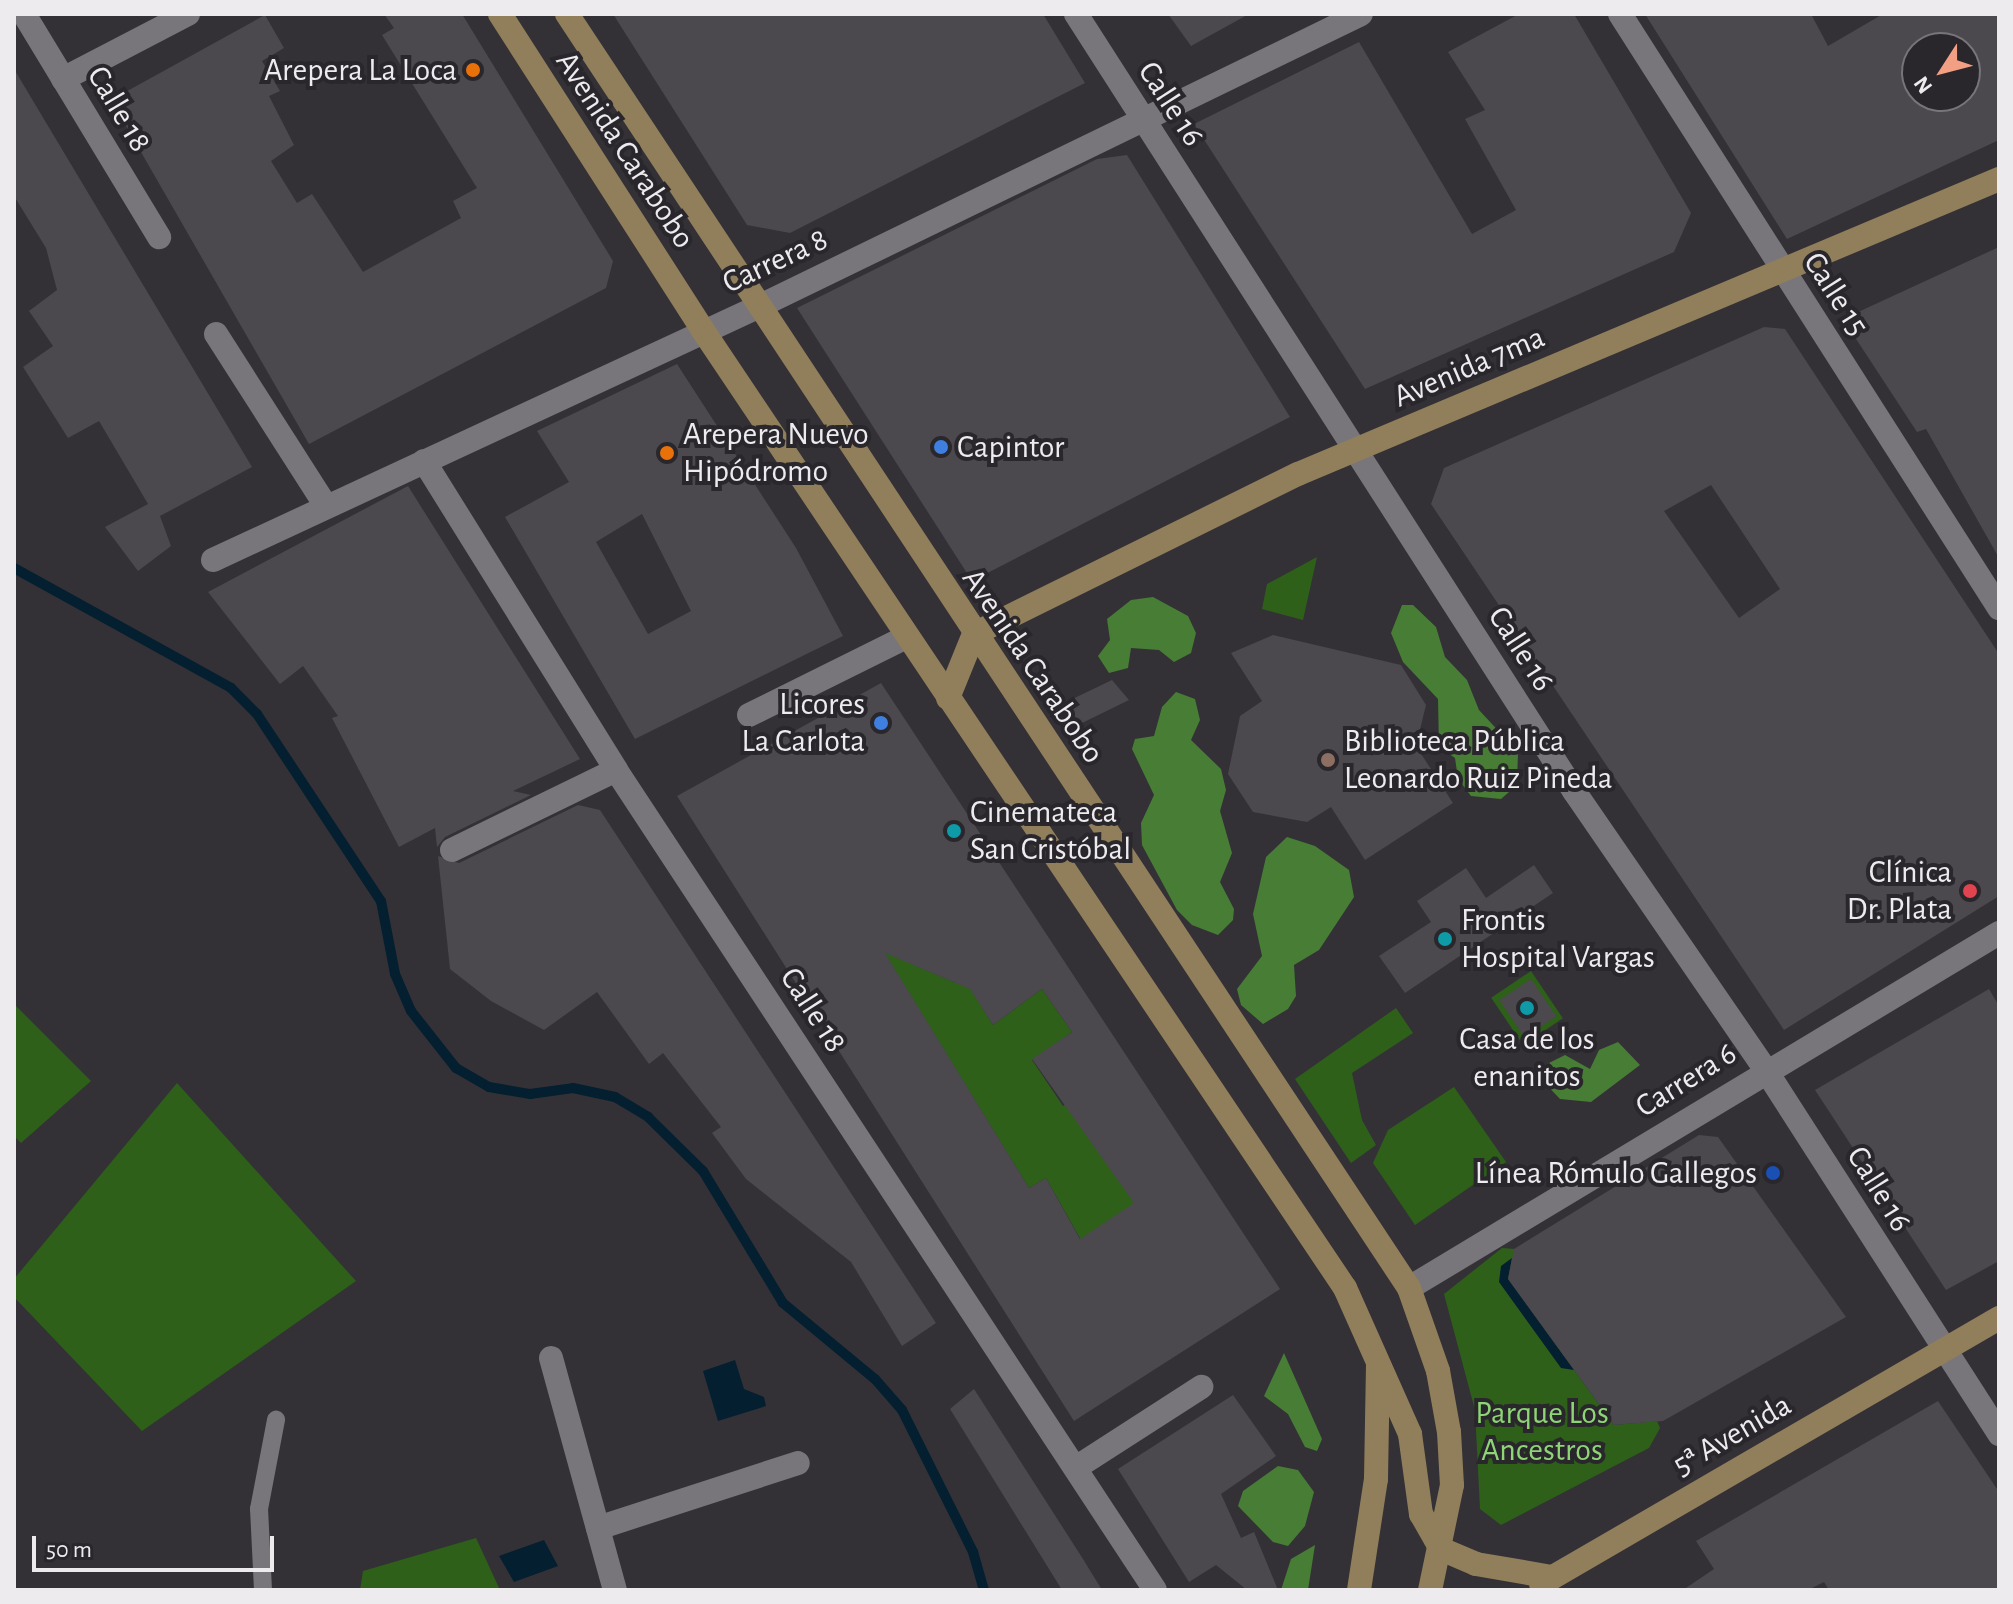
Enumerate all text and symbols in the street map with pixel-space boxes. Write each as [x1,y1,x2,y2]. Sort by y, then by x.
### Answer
north arrow [1901,32,1981,112]
street label: Avenida Carabobo [547,44,703,256]
place label: Arepera La Loca [264,51,457,89]
street label: Calle 16 [1129,54,1213,154]
street label: Calle 18 [78,59,160,159]
marker: Arepera La Loca [464,61,482,79]
text: N [1910,72,1937,98]
street label: Carrera 8 [716,220,834,302]
street label: Calle 15 [1795,245,1877,343]
street label: Avenida 7ma [1388,318,1550,416]
place label: Arepera Nuevo Hipódromo [683,416,869,491]
place label: Capintor [957,428,1064,466]
marker: Capintor [932,438,950,456]
marker: Arepera Nuevo Hipódromo [658,444,676,462]
street label: Avenida Carabobo [954,561,1112,771]
street label: Calle 16 [1479,599,1563,699]
place label: Licores La Carlota [742,686,865,761]
marker: Licores La Carlota [872,714,890,732]
place label: Biblioteca Pública Leonardo Ruiz Pineda [1344,723,1613,798]
marker: Biblioteca Pública Leonardo Ruiz Pineda [1319,751,1337,769]
place label: Cinemateca San Cristóbal [970,794,1131,869]
marker: Cinemateca San Cristóbal [945,822,963,840]
place label: Clínica Dr. Plata [1847,854,1952,929]
marker: Clínica Dr. Plata [1959,880,1981,902]
place label: Frontis Hospital Vargas [1461,902,1655,977]
marker: Frontis Hospital Vargas [1436,930,1454,948]
street label: Calle 18 [771,960,855,1060]
marker: Casa de los enanitos [1518,999,1536,1017]
place label: Casa de los enanitos [1459,1021,1595,1096]
street label: Carrera 6 [1628,1034,1744,1126]
street label: Calle 16 [1838,1139,1920,1239]
place label: Línea Rómulo Gallegos [1475,1154,1757,1192]
marker: Línea Rómulo Gallegos [1764,1164,1782,1182]
street label: 5ª Avenida [1666,1386,1798,1484]
park label: Parque Los Ancestros [1475,1395,1609,1470]
scale bar [36,1520,278,1570]
text: 50 m [46,1538,92,1562]

